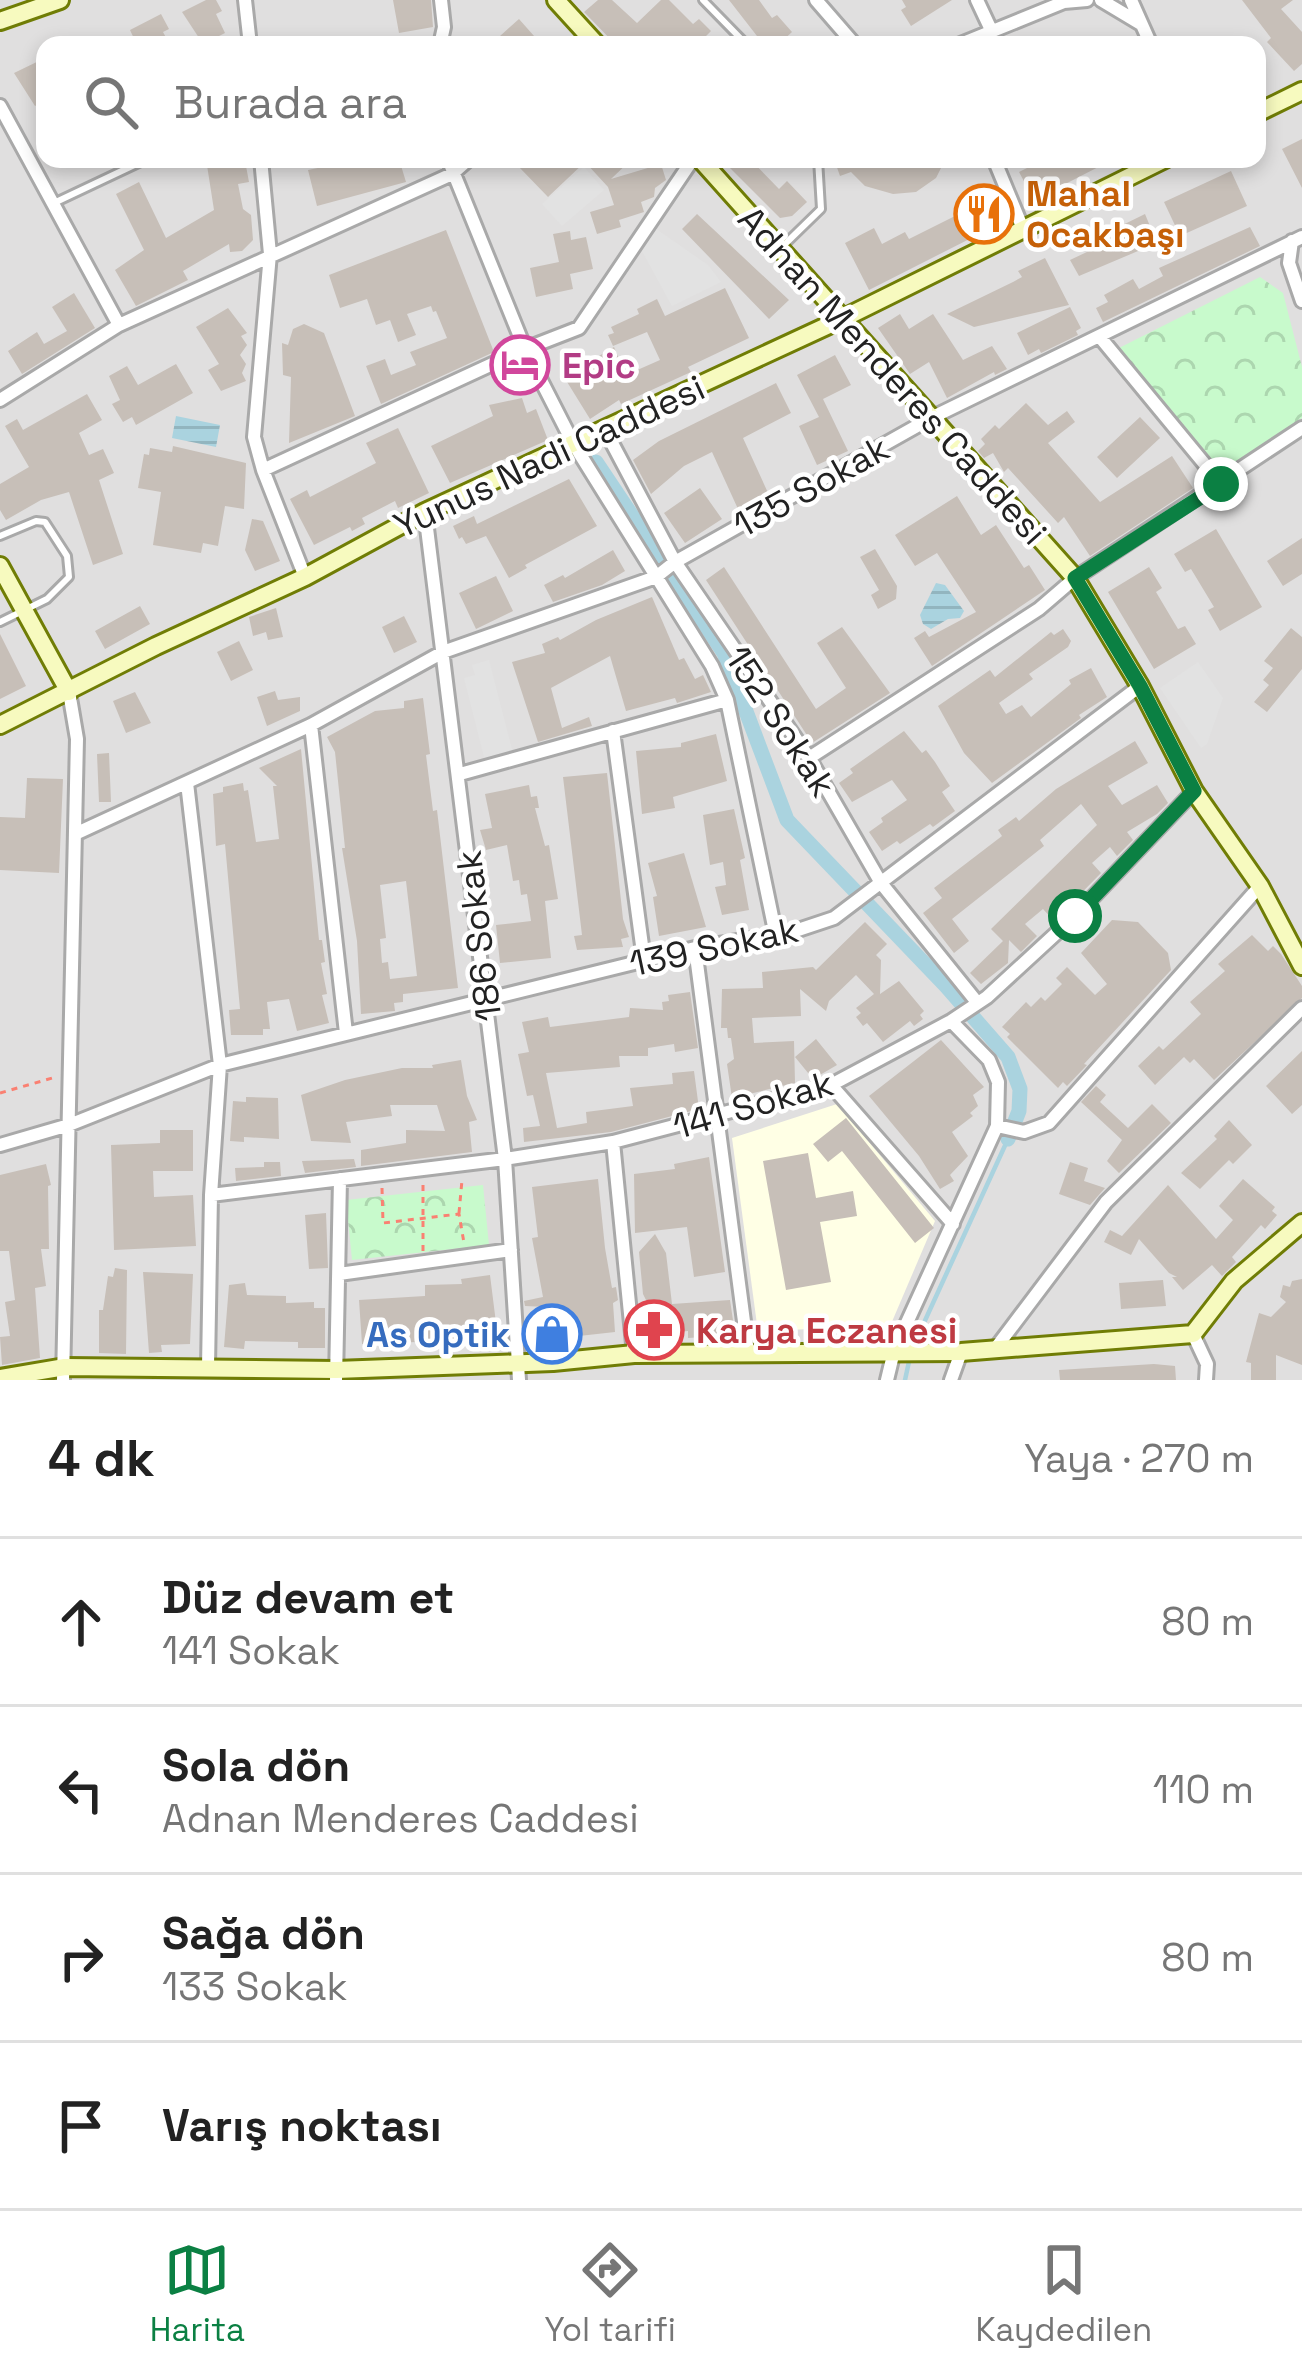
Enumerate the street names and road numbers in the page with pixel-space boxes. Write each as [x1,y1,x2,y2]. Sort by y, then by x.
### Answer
street label: Adnan Menderes Caddesi [728,197,1057,555]
street label: Yunus Nadi Caddesi [387,365,712,549]
street label: 135 Sokak [726,425,897,548]
street label: 152 Sokak [714,637,846,806]
street label: 186 Sokak [446,848,512,1024]
street label: 139 Sokak [626,907,803,987]
street label: 141 Sokak [668,1060,839,1150]

